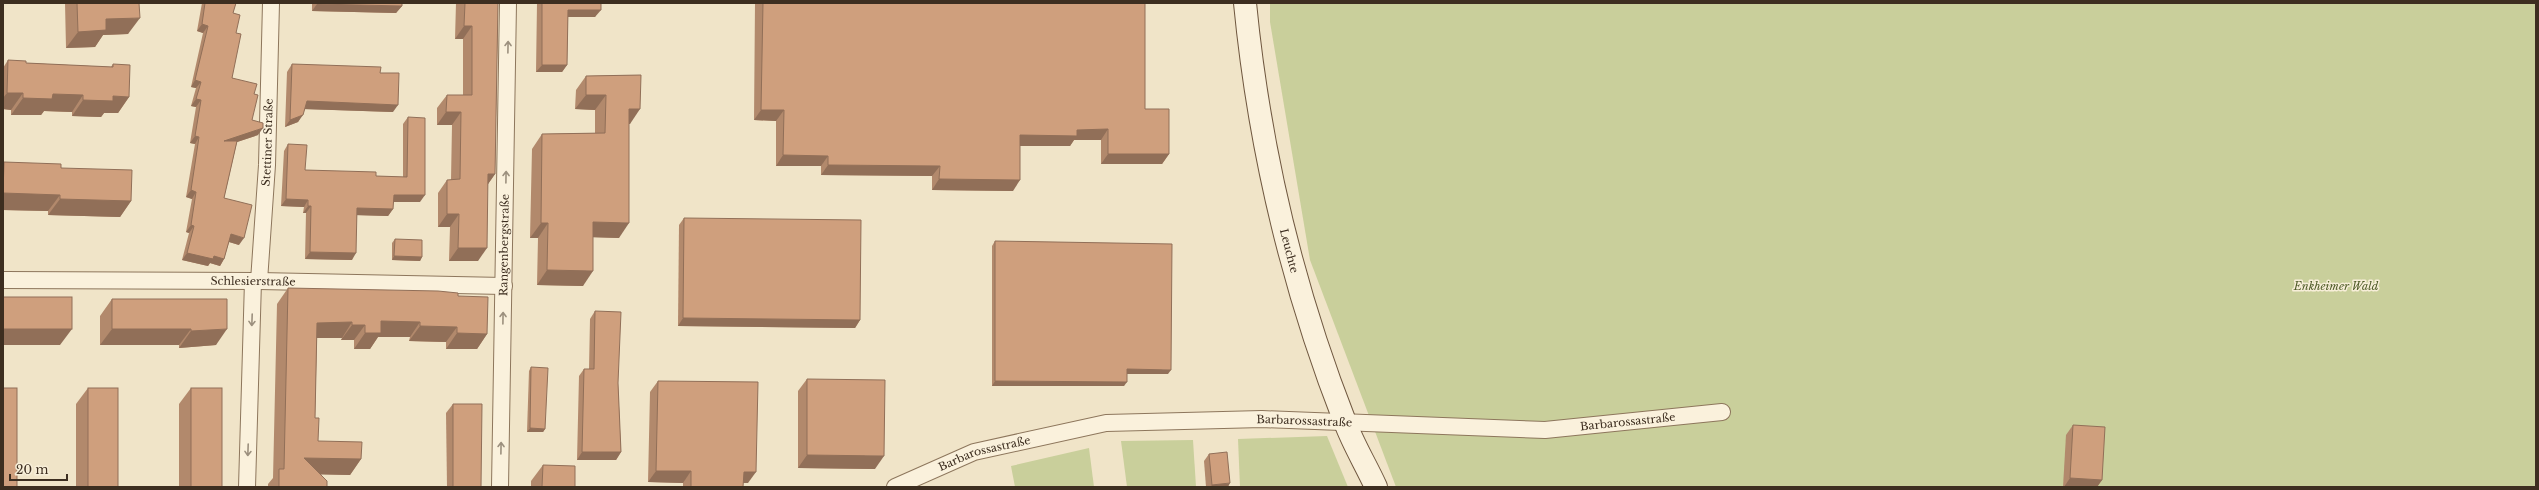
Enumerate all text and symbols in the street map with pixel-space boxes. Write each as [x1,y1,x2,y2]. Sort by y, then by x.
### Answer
one-way arrow [504,41,512,54]
street label: Stettiner Straße [259,98,276,187]
one-way arrow [502,171,510,184]
street label: Rangenbergstraße [496,194,512,296]
street label: Leuchte [1277,227,1302,275]
street label: Schlesierstraße [210,274,296,289]
park label: Enkheimer Wald [2293,279,2379,293]
one-way arrow [499,312,507,325]
one-way arrow [248,313,256,326]
street label: Barbarossastraße [1579,410,1676,433]
street label: Barbarossastraße [1256,412,1353,430]
street label: Barbarossastraße [936,433,1032,474]
one-way arrow [497,442,505,455]
one-way arrow [244,443,252,456]
scale bar [10,456,67,482]
text: 20 m [16,462,48,477]

